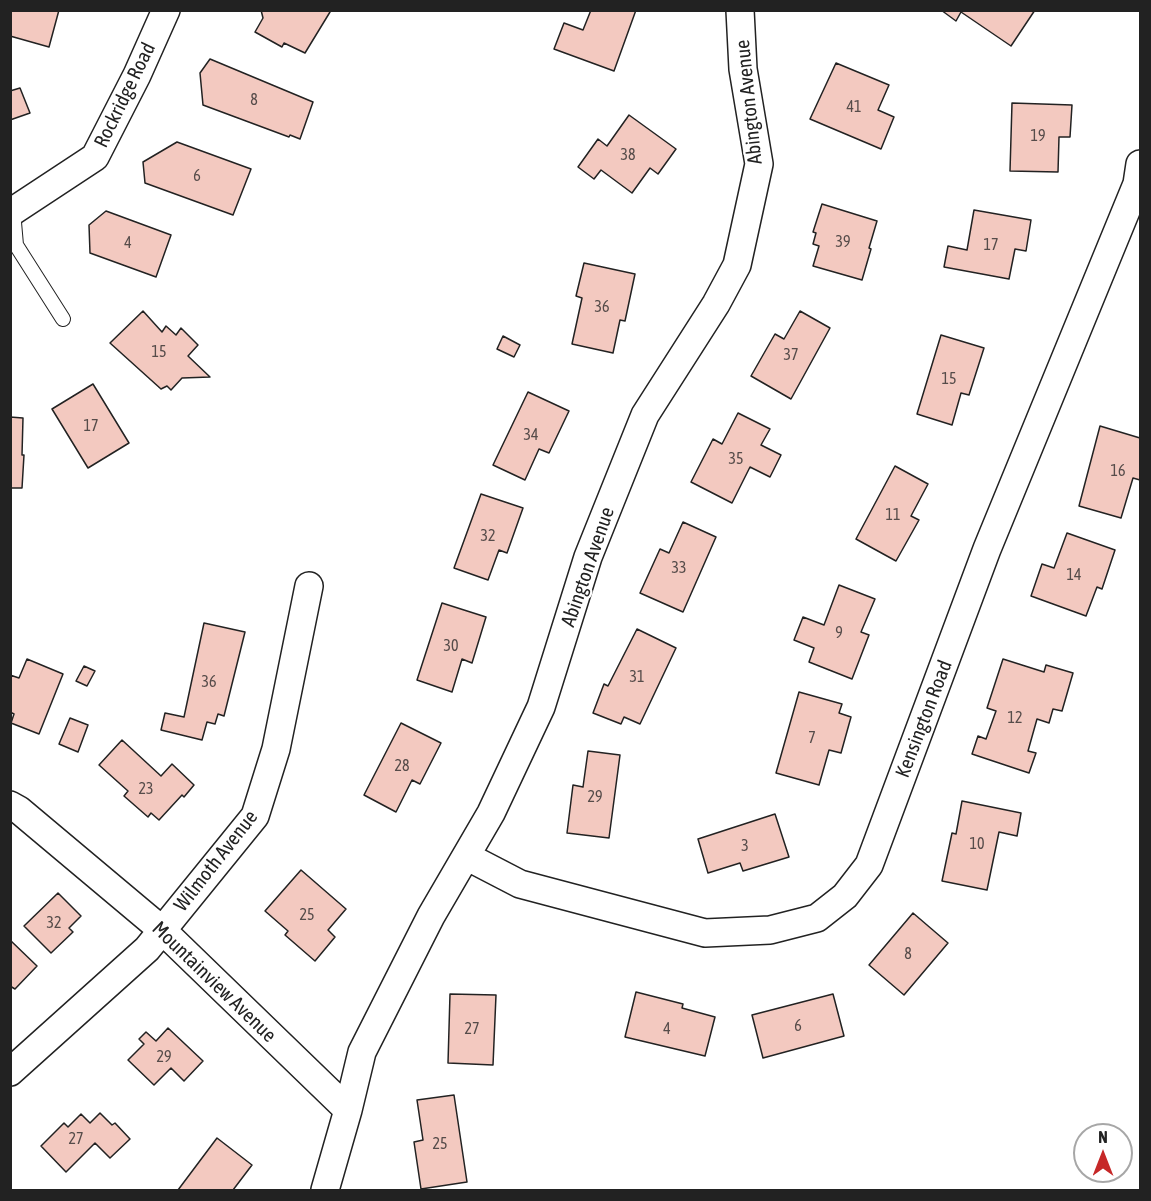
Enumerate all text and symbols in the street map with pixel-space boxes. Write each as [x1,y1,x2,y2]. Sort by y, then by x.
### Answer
street label: Rockridge Road [89,39,161,151]
street label: Abington Avenue [731,39,767,165]
house number: 8 [250,90,258,110]
house number: 41 [846,97,862,117]
house number: 19 [1030,126,1046,146]
house number: 38 [620,145,636,165]
house number: 6 [193,166,201,186]
house number: 39 [835,232,851,252]
house number: 4 [124,233,132,253]
house number: 17 [983,235,999,255]
house number: 36 [594,297,610,317]
house number: 15 [151,342,167,362]
house number: 37 [783,345,799,365]
house number: 15 [941,369,957,389]
house number: 17 [83,416,99,436]
house number: 34 [523,425,539,445]
house number: 35 [728,449,744,469]
house number: 16 [1110,461,1126,481]
street label: Abington Avenue [556,504,620,630]
house number: 11 [885,505,901,525]
house number: 32 [480,526,496,546]
house number: 33 [671,558,687,578]
house number: 14 [1066,565,1082,585]
house number: 9 [835,623,843,643]
house number: 30 [443,636,459,656]
street label: Kensington Road [891,657,957,781]
house number: 31 [629,667,645,687]
house number: 36 [201,672,217,692]
house number: 12 [1007,708,1023,728]
house number: 7 [808,728,816,748]
house number: 28 [394,756,410,776]
house number: 23 [138,779,154,799]
house number: 29 [587,787,603,807]
street label: Wilmoth Avenue [169,806,263,916]
house number: 10 [969,834,985,854]
house number: 3 [741,836,749,856]
house number: 25 [299,905,315,925]
house number: 32 [46,913,62,933]
street label: Mountainview Avenue [147,917,281,1047]
house number: 8 [904,944,912,964]
house number: 6 [794,1016,802,1036]
house number: 27 [464,1019,480,1039]
house number: 4 [663,1019,671,1039]
house number: 29 [156,1047,172,1067]
north arrow [1073,1123,1133,1183]
text: N [1098,1128,1108,1146]
house number: 27 [68,1129,84,1149]
house number: 25 [432,1134,448,1154]

